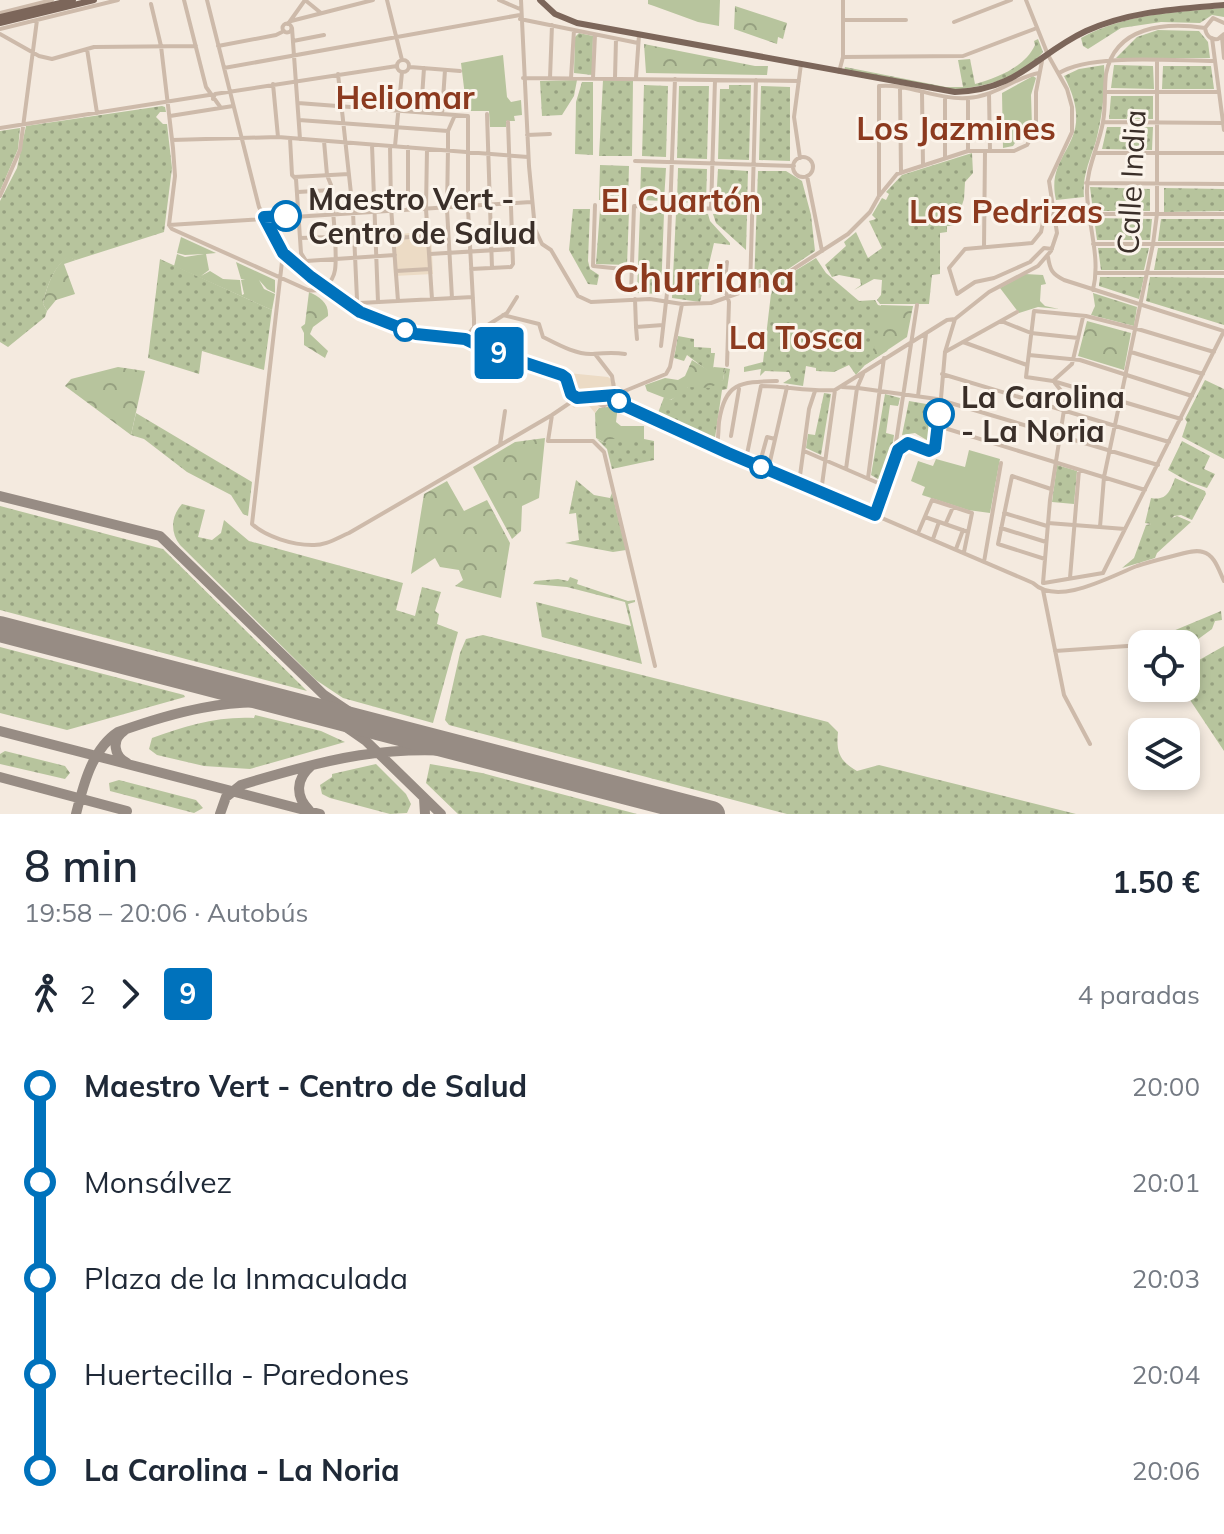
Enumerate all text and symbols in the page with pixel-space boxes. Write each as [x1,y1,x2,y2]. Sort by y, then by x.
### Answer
district label: Heliomar [335,77,475,117]
district label: Los Jazmines [856,108,1056,148]
street label: Calle India [1108,109,1154,255]
place label: Maestro Vert - Centro de Salud [308,180,536,252]
district label: El Cuartón [601,180,761,220]
district label: Las Pedrizas [909,191,1103,231]
marker: Maestro Vert - Centro de Salud [271,201,301,231]
district label: Churriana [613,254,795,302]
district label: La Tosca [729,317,863,357]
unlabelled marker [394,319,416,341]
line badge: 9 [473,327,525,379]
text: 9 [491,335,507,370]
place label: La Carolina - La Noria [961,378,1125,450]
unlabelled marker [608,390,630,412]
marker: La Carolina - La Noria [924,399,954,429]
unlabelled marker [750,456,772,478]
map controls [1128,630,1200,790]
button: locate [1128,630,1200,702]
button: layers [1128,718,1200,790]
text: 8 min [24,838,138,893]
text: 1.50 € [1112,863,1200,901]
text: 19:58 – 20:06 · Autobús [24,896,308,929]
icon: walk [24,972,68,1016]
icon: forward [108,972,152,1016]
text: 9 [180,976,196,1011]
text: 2 [80,978,96,1011]
text: 4 paradas [1077,978,1200,1011]
text: Maestro Vert - Centro de Salud [84,1067,527,1105]
text: 20:00 [1132,1070,1200,1103]
text: Monsálvez [84,1163,232,1201]
text: 20:01 [1132,1166,1200,1199]
text: Plaza de la Inmaculada [84,1259,408,1297]
text: 20:03 [1132,1262,1200,1295]
text: Huertecilla - Paredones [84,1355,409,1393]
text: 20:04 [1132,1358,1200,1391]
text: La Carolina - La Noria [84,1451,400,1489]
text: 20:06 [1132,1454,1200,1487]

